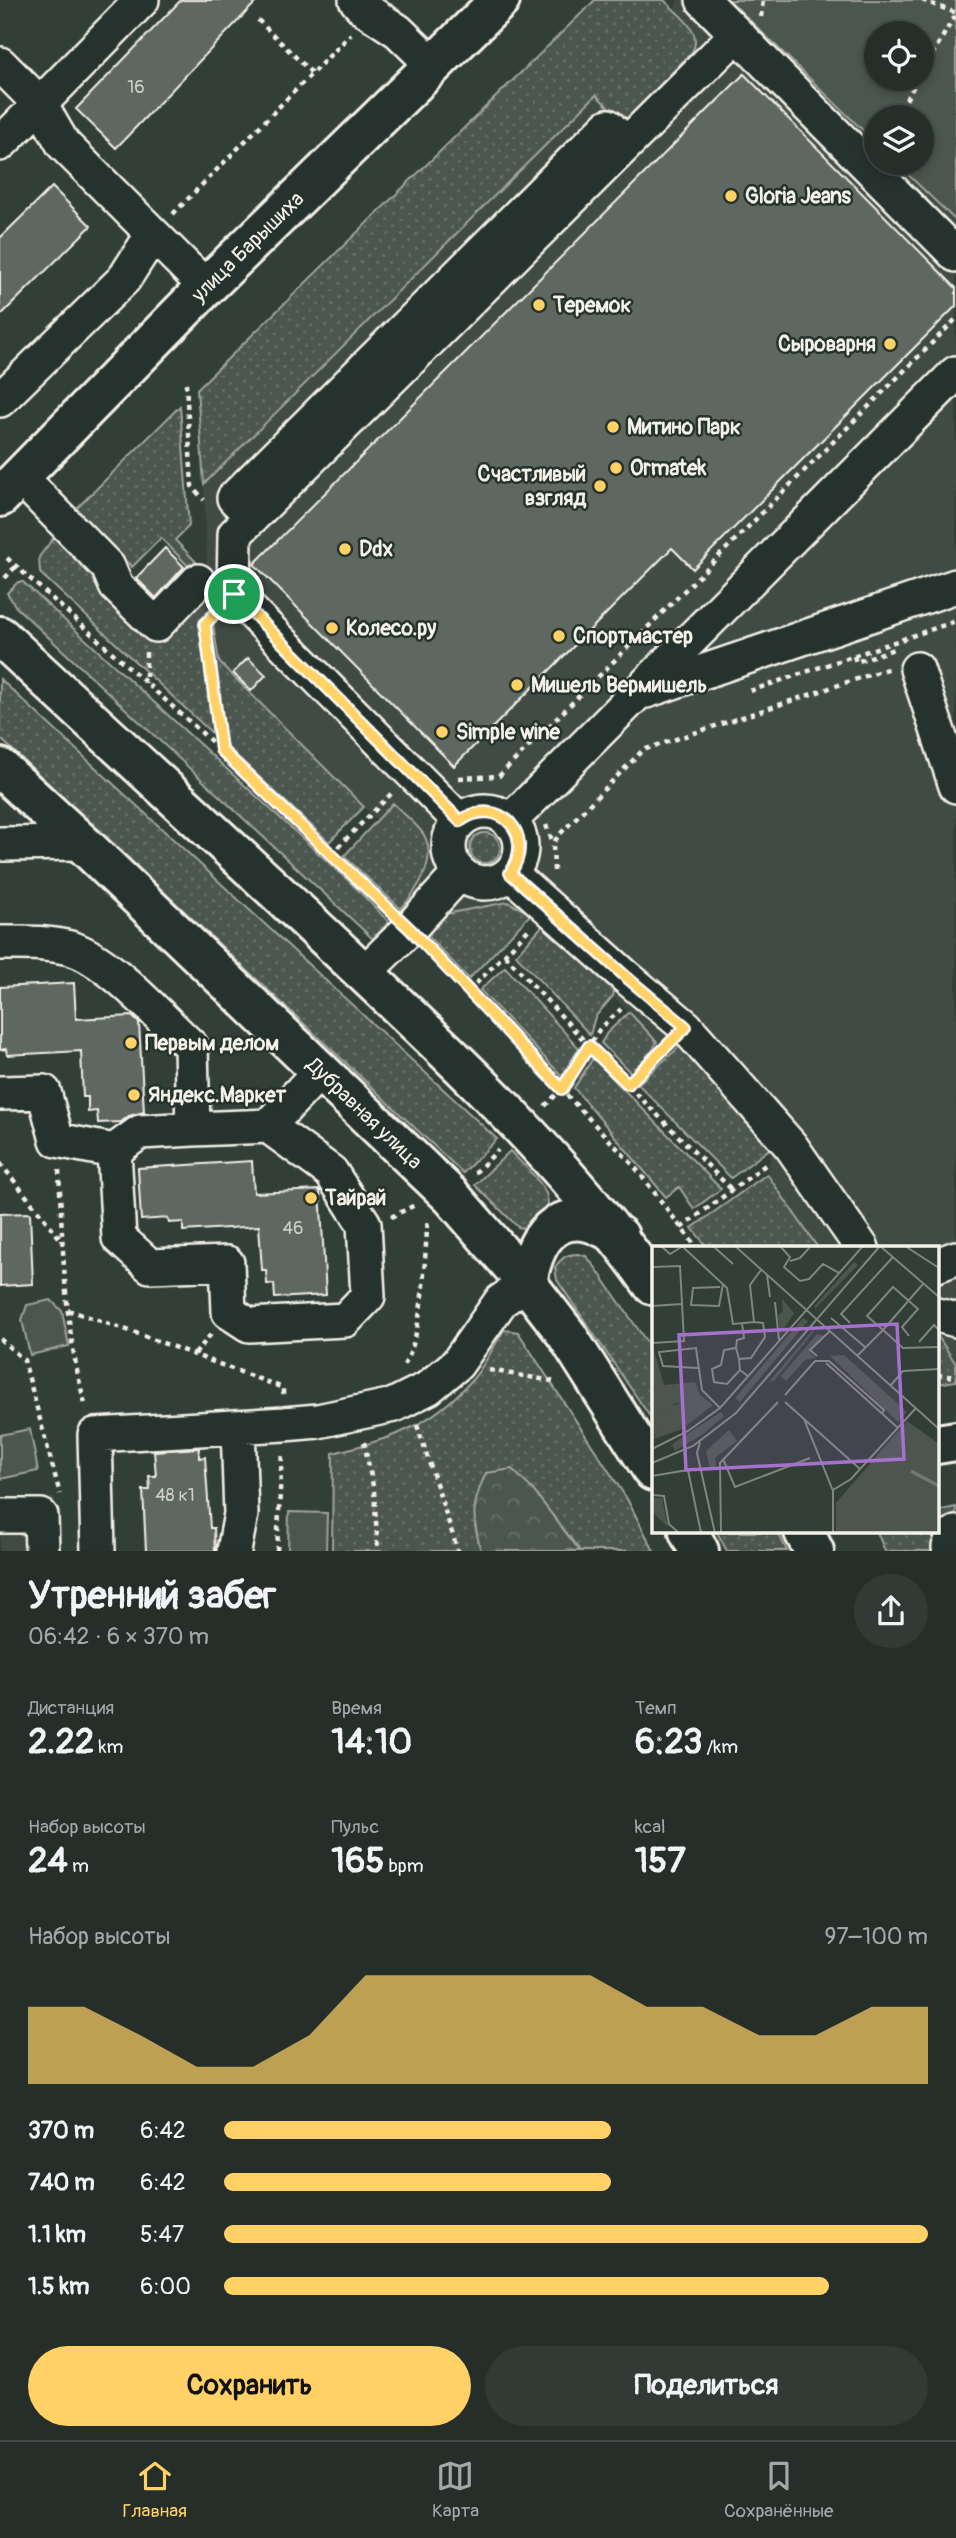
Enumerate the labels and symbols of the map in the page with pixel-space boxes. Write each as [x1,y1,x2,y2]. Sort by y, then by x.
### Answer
house number: 16 [127,76,145,99]
place label: Gloria Jeans [745,183,852,210]
street label: улица Барышиха [185,186,310,309]
marker: Gloria Jeans [723,188,739,204]
place label: Теремок [552,292,631,319]
marker: Теремок [531,297,547,313]
place label: Сыроварня [778,331,876,358]
marker: Сыроварня [882,336,898,352]
place label: Митино Парк [627,414,741,441]
marker: Митино Парк [605,419,621,435]
place label: Ormatek [630,455,706,482]
marker: Ormatek [608,460,624,476]
place label: Счастливый взгляд [478,461,586,512]
marker: Счастливый взгляд [592,478,608,494]
place label: Ddx [359,536,393,563]
marker: Ddx [337,541,353,557]
pin [204,564,264,624]
place label: Колесо.ру [346,615,436,642]
marker: Колесо.ру [324,620,340,636]
place label: Спортмастер [573,623,693,650]
marker: Спортмастер [551,628,567,644]
place label: Мишель Вермишель [531,672,707,699]
marker: Мишель Вермишель [509,677,525,693]
place label: Simple wine [456,719,561,746]
marker: Simple wine [434,724,450,740]
place label: Первым делом [145,1030,279,1057]
marker: Первым делом [123,1035,139,1051]
street label: Дубравная улица [300,1051,428,1175]
place label: Яндекс.Маркет [148,1082,287,1109]
marker: Яндекс.Маркет [126,1087,142,1103]
place label: Тайрай [324,1185,386,1212]
marker: Тайрай [303,1190,319,1206]
house number: 46 [283,1217,303,1240]
inset map [652,1246,939,1534]
house number: 48 к1 [155,1484,195,1507]

